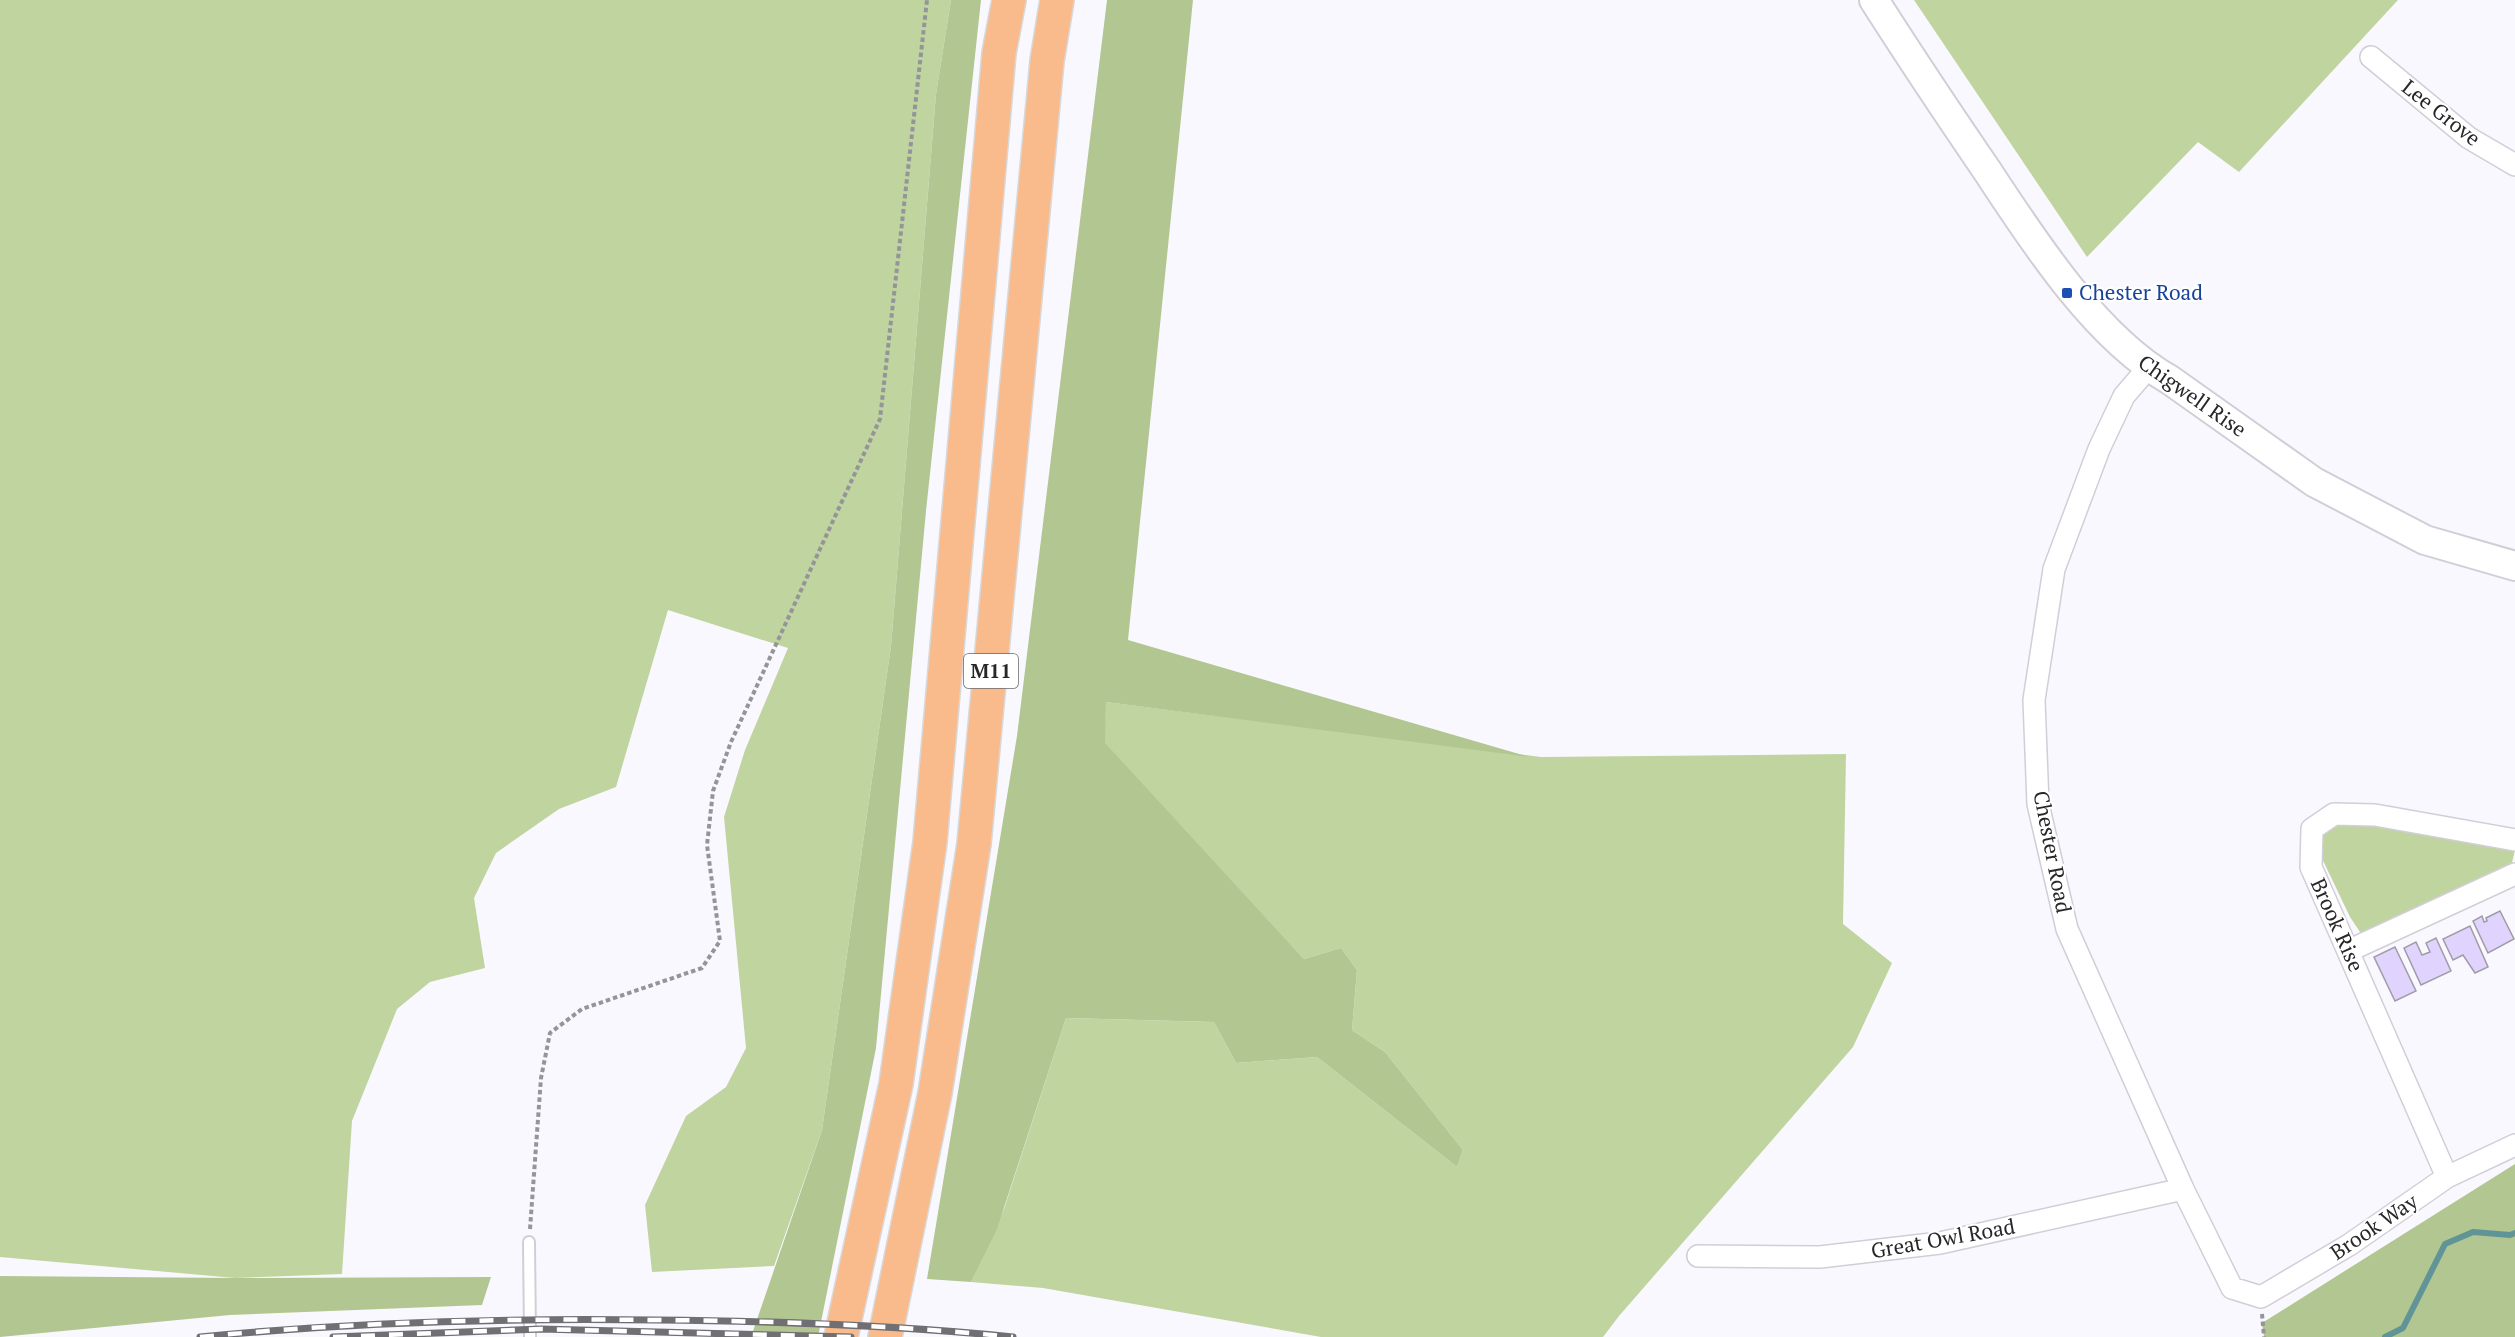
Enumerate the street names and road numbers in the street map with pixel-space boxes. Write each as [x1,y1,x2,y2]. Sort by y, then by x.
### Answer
street label: Lee Grove [2397,73,2487,152]
street label: Chigwell Rise [2133,348,2252,443]
road number: M11 [964,654,1018,688]
street label: Chester Road [2027,788,2079,916]
street label: Brook Rise [2305,873,2371,976]
street label: Brook Way [2324,1186,2423,1266]
street label: Great Owl Road [1869,1212,2017,1264]

